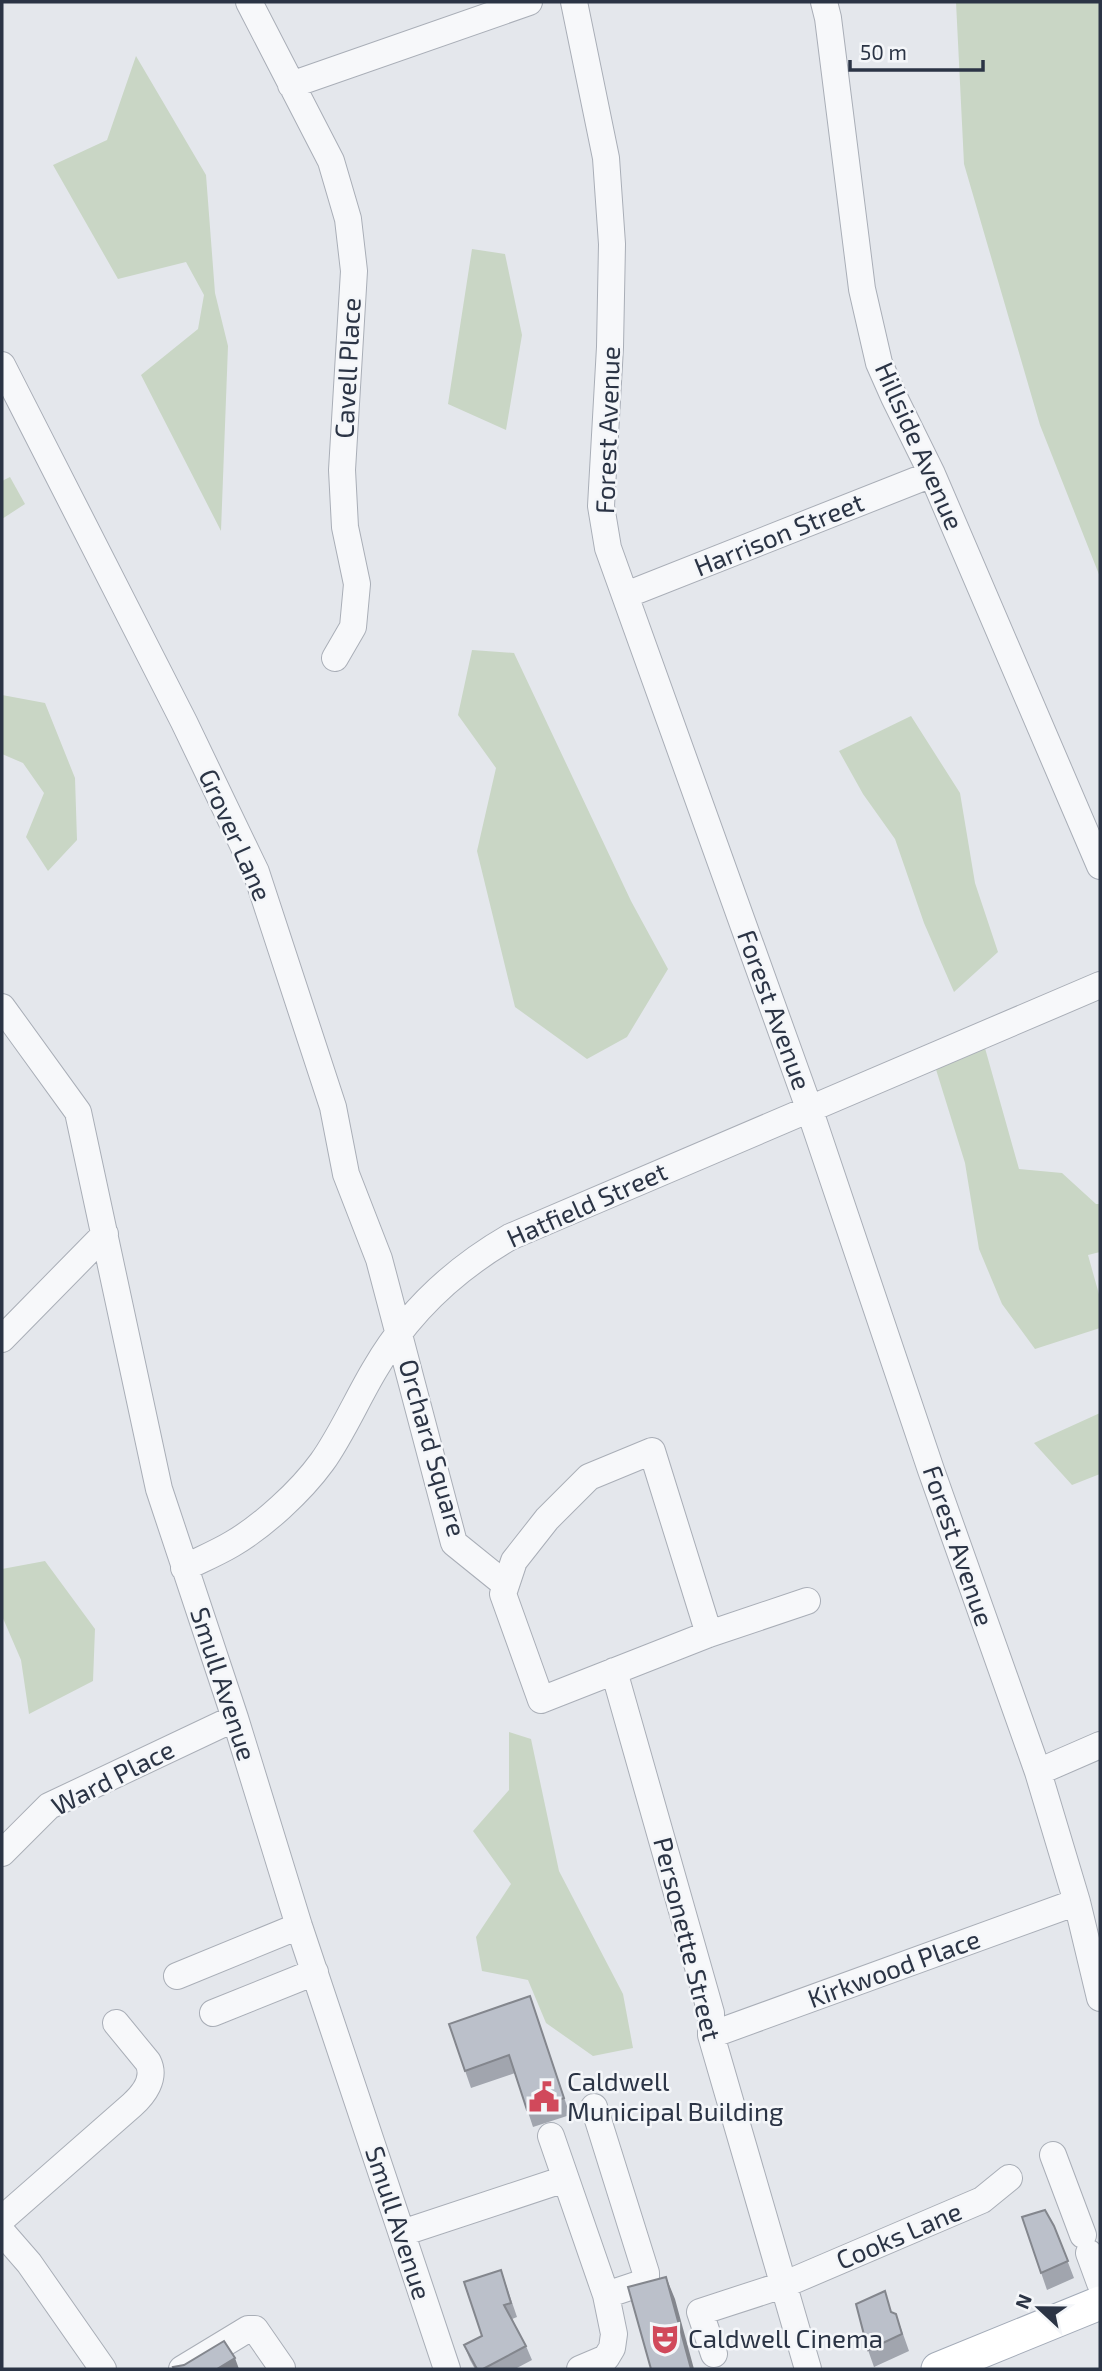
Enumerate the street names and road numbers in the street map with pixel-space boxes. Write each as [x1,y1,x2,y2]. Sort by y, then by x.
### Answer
street label: Cavell Place [327,297,366,439]
street label: Forest Avenue [588,346,625,514]
street label: Hillside Avenue [870,357,971,534]
street label: Harrison Street [689,485,868,582]
street label: Grover Lane [194,764,279,905]
street label: Forest Avenue [732,925,819,1094]
street label: Hatfield Street [502,1154,671,1253]
street label: Orchard Square [393,1355,474,1540]
street label: Forest Avenue [917,1461,1001,1630]
street label: Smull Avenue [185,1603,264,1764]
street label: Ward Place [46,1733,179,1821]
street label: Personette Street [648,1834,729,2044]
street label: Kirkwood Place [803,1922,984,2013]
street label: Smull Avenue [360,2142,439,2303]
street label: Cooks Lane [831,2194,966,2275]

